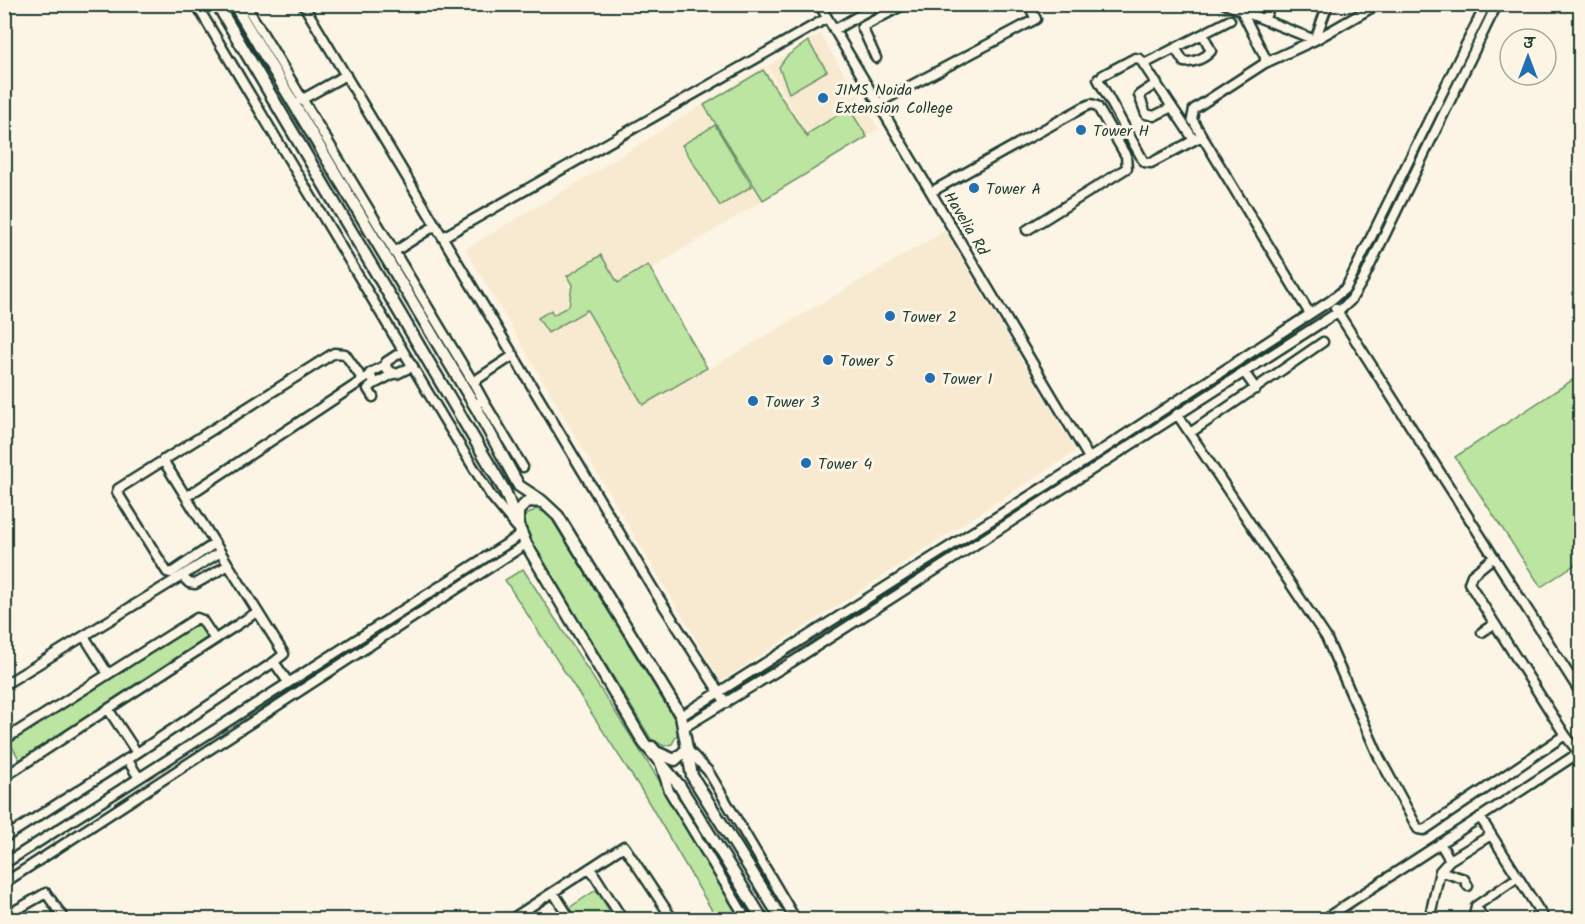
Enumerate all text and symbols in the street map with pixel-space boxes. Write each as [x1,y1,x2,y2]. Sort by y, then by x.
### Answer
north arrow [1498,27,1558,87]
text: उ [1523,31,1536,56]
place label: JIMS Noida Extension College [835,78,953,121]
marker: JIMS Noida Extension College [816,91,830,105]
place label: Tower H [1093,119,1149,144]
marker: Tower H [1074,123,1088,137]
place label: Tower A [986,177,1041,202]
marker: Tower A [967,181,981,195]
street label: Havelia Rd [937,187,995,262]
place label: Tower 2 [902,305,957,330]
marker: Tower 2 [883,309,897,323]
place label: Tower 5 [840,349,895,374]
marker: Tower 5 [821,353,835,367]
place label: Tower 1 [942,367,993,392]
marker: Tower 1 [923,371,937,385]
place label: Tower 3 [765,390,820,415]
marker: Tower 3 [746,394,760,408]
place label: Tower 4 [818,452,872,477]
marker: Tower 4 [799,456,813,470]

